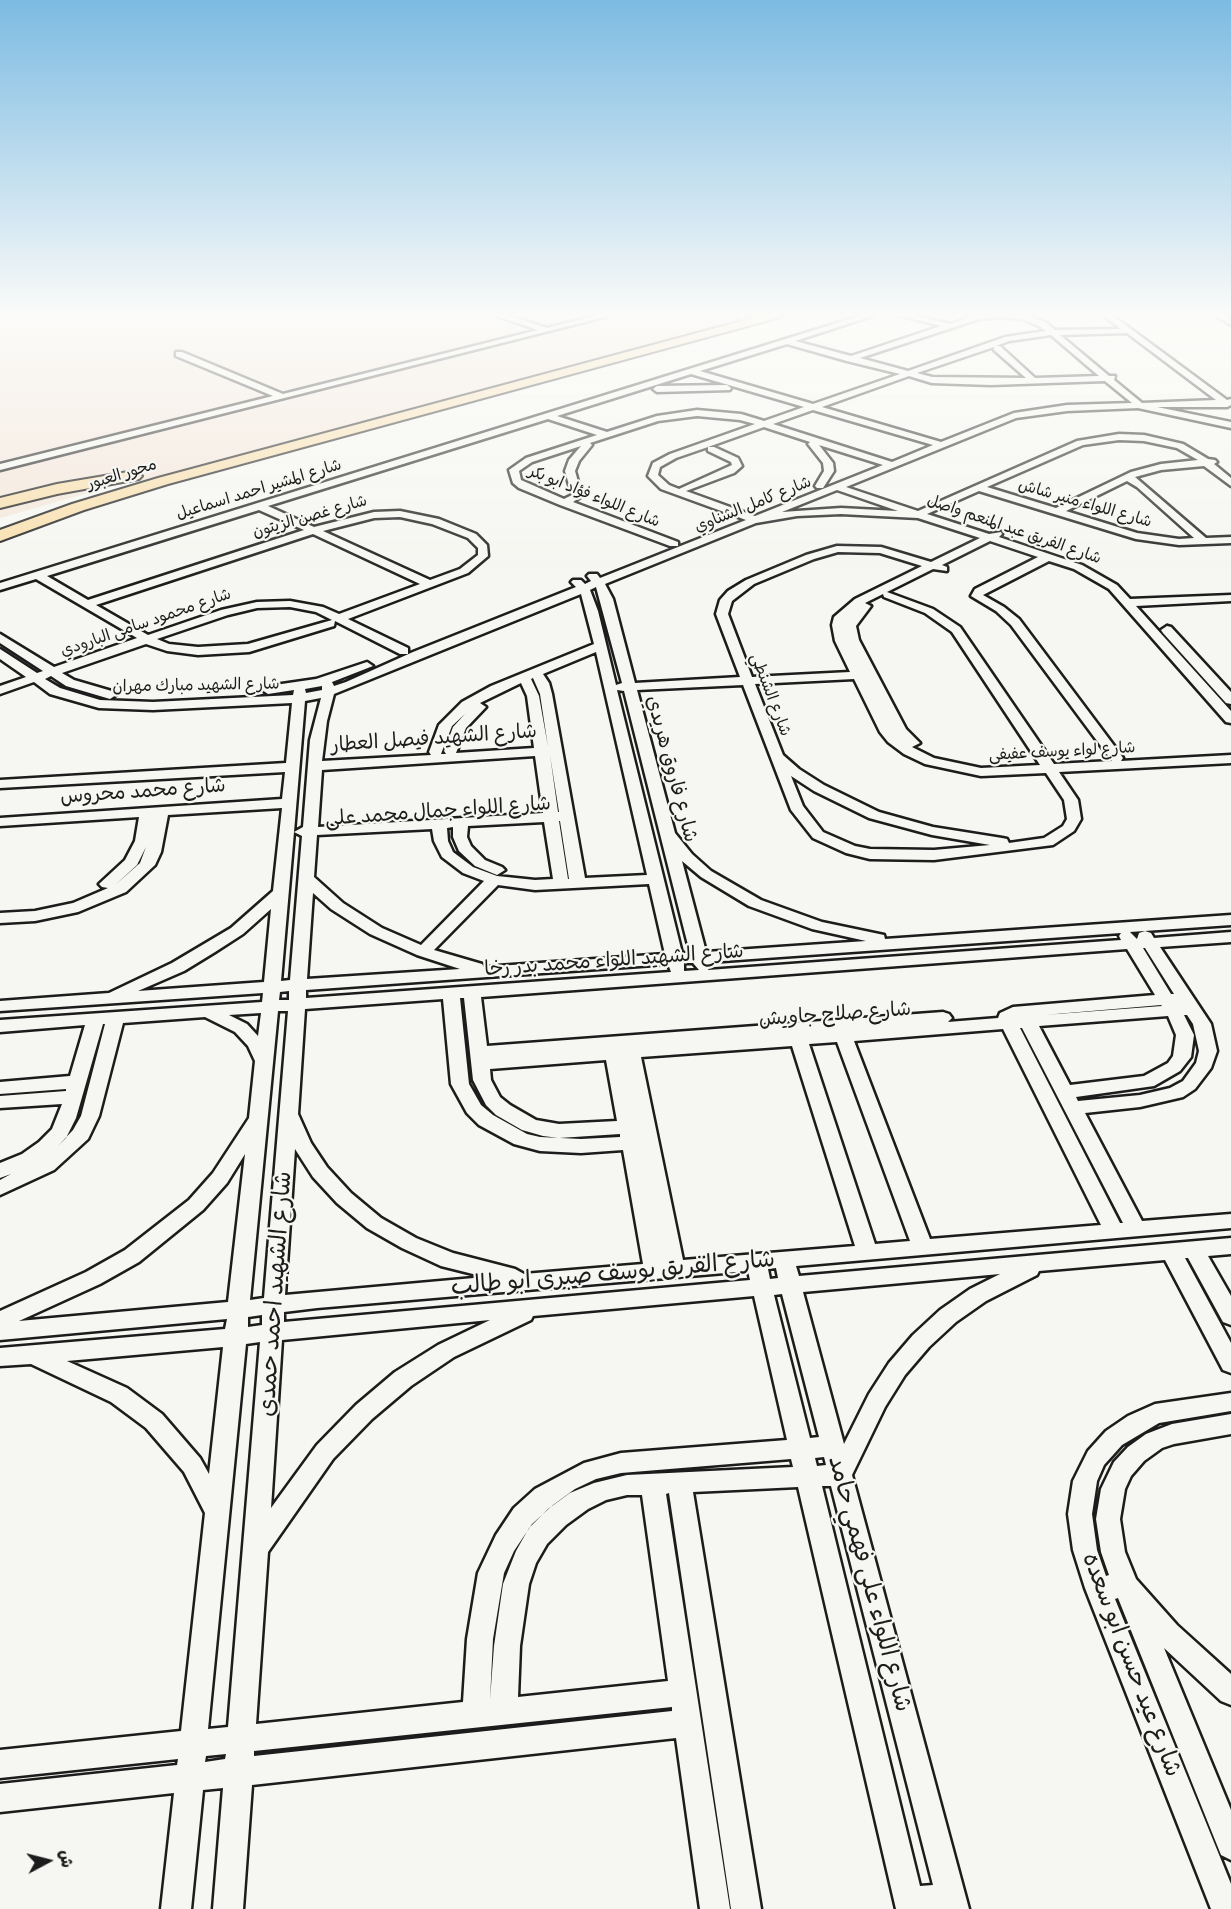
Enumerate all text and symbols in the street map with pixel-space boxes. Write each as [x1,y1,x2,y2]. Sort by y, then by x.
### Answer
street label: محور العبور [85,455,159,495]
street label: شارع المشير احمد اسماعيل [174,456,344,524]
street label: شارع اللواء فؤاد ابو بكر [525,462,663,532]
street label: شارع كامل الشناوي [692,473,814,537]
street label: شارع اللواء منير شاش [1016,476,1154,532]
street label: شارع غصن الزيتون [251,491,369,543]
street label: شارع الفريق عبد المنعم واصل [924,491,1104,569]
street label: شارع محمود سامى البارودي [58,585,234,661]
street label: شارع الشنطي [745,651,795,739]
street label: شارع الشهيد مبارك مهران [112,675,280,697]
street label: شارع فاروق هريدي [640,693,702,845]
street label: شارع الشهيد فيصل العطار [330,720,538,758]
street label: شارع لواء يوسف عفيفى [988,739,1136,765]
street label: شارع محمد محروس [60,774,226,810]
street label: شارع اللواء جمال محمد على [324,792,552,832]
street label: شارع الشهيد اللواء محمد بدر رخا [484,940,744,982]
street label: شارع صلاح جاويش [758,998,912,1032]
street label: شارع الشهيد احمد حمدى [253,1170,299,1418]
street label: شارع الفريق يوسف صبرى ابو طالب [450,1245,776,1303]
street label: شارع اللواء على فهمي حامد [821,1453,917,1715]
street label: شارع عيد حسن ابو سعده [1075,1549,1187,1781]
north arrow [18,1831,78,1891]
text: ش [56,1849,77,1869]

